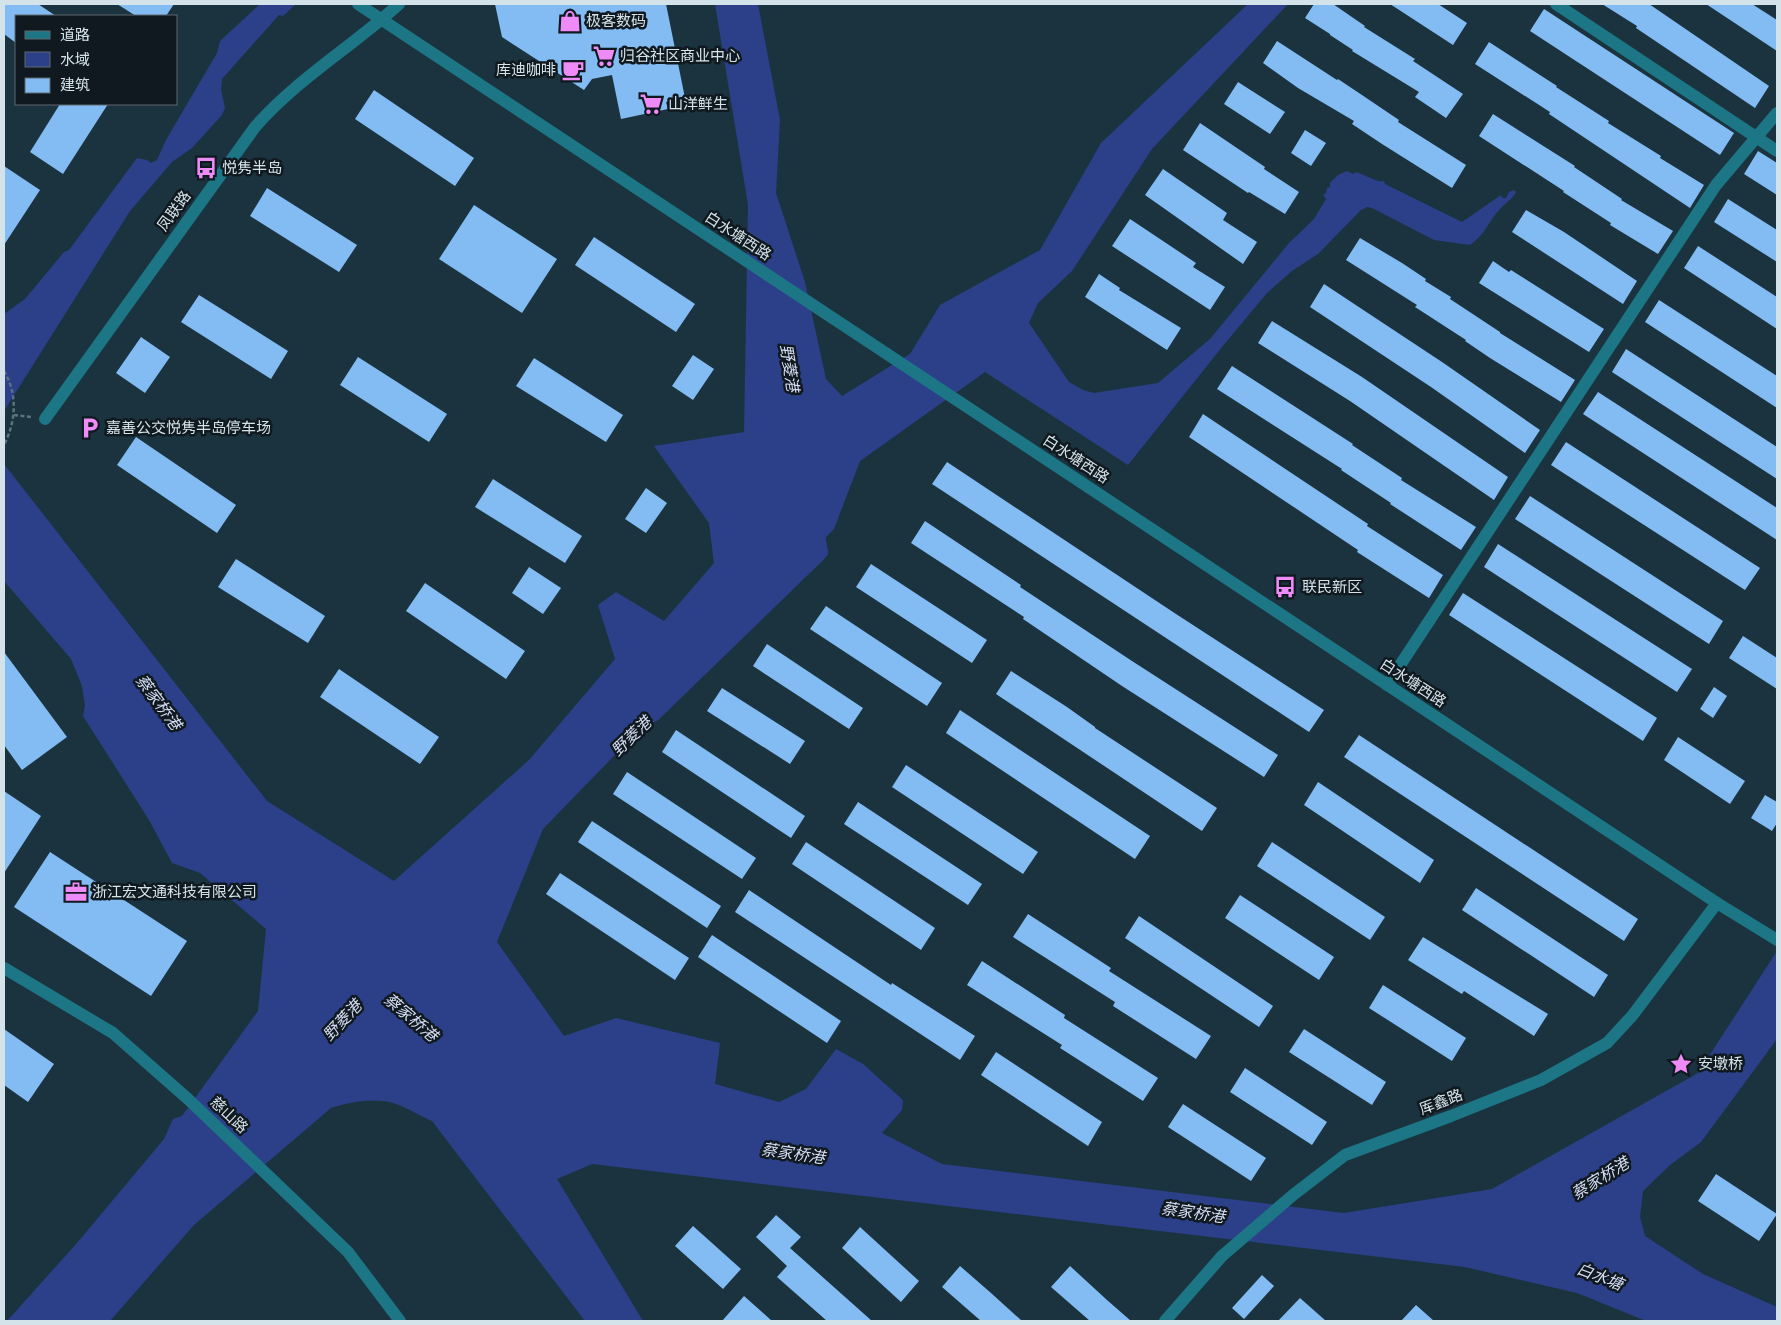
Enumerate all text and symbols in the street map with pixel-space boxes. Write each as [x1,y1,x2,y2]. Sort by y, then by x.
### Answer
shop icon: 极客数码 [557,8,583,34]
place label: 极客数码 [586,12,646,29]
legend [15,15,178,105]
text: 道路 [60,26,90,43]
supermarket icon: 归谷社区商业中心 [591,43,617,69]
place label: 归谷社区商业中心 [620,47,740,64]
text: 水域 [60,51,90,68]
cafe icon: 库迪咖啡 [560,57,586,83]
place label: 库迪咖啡 [496,61,556,78]
text: 建筑 [60,76,90,93]
supermarket icon: 山洋鲜生 [638,91,664,117]
place label: 山洋鲜生 [668,95,728,112]
bus stop icon: 悦隽半岛 [193,155,219,181]
place label: 悦隽半岛 [222,159,282,176]
street label: 凤联路 [153,188,194,234]
street label: 白水塘西路 [702,208,774,263]
water label: 野菱港 [776,343,803,395]
parking icon: 嘉善公交悦隽半岛停车场 [77,415,103,441]
place label: 嘉善公交悦隽半岛停车场 [106,419,271,436]
street label: 白水塘西路 [1040,431,1112,486]
bus stop icon: 联民新区 [1272,574,1298,600]
place label: 联民新区 [1302,578,1362,595]
street label: 白水塘西路 [1377,655,1449,710]
water label: 蔡家桥港 [132,671,187,735]
water label: 野菱港 [607,711,657,760]
office icon: 浙江宏文通科技有限公司 [63,879,89,905]
place label: 浙江宏文通科技有限公司 [92,883,257,900]
water label: 蔡家桥港 [380,990,443,1047]
water label: 野菱港 [319,995,367,1044]
place icon: 安墩桥 [1668,1051,1694,1077]
place label: 安墩桥 [1698,1055,1743,1072]
street label: 厍鑫路 [1417,1086,1465,1118]
street label: 慈山路 [207,1093,252,1136]
water label: 蔡家桥港 [760,1140,828,1168]
water label: 蔡家桥港 [1568,1152,1634,1203]
water label: 蔡家桥港 [1160,1199,1228,1227]
water label: 白水塘 [1574,1259,1628,1295]

